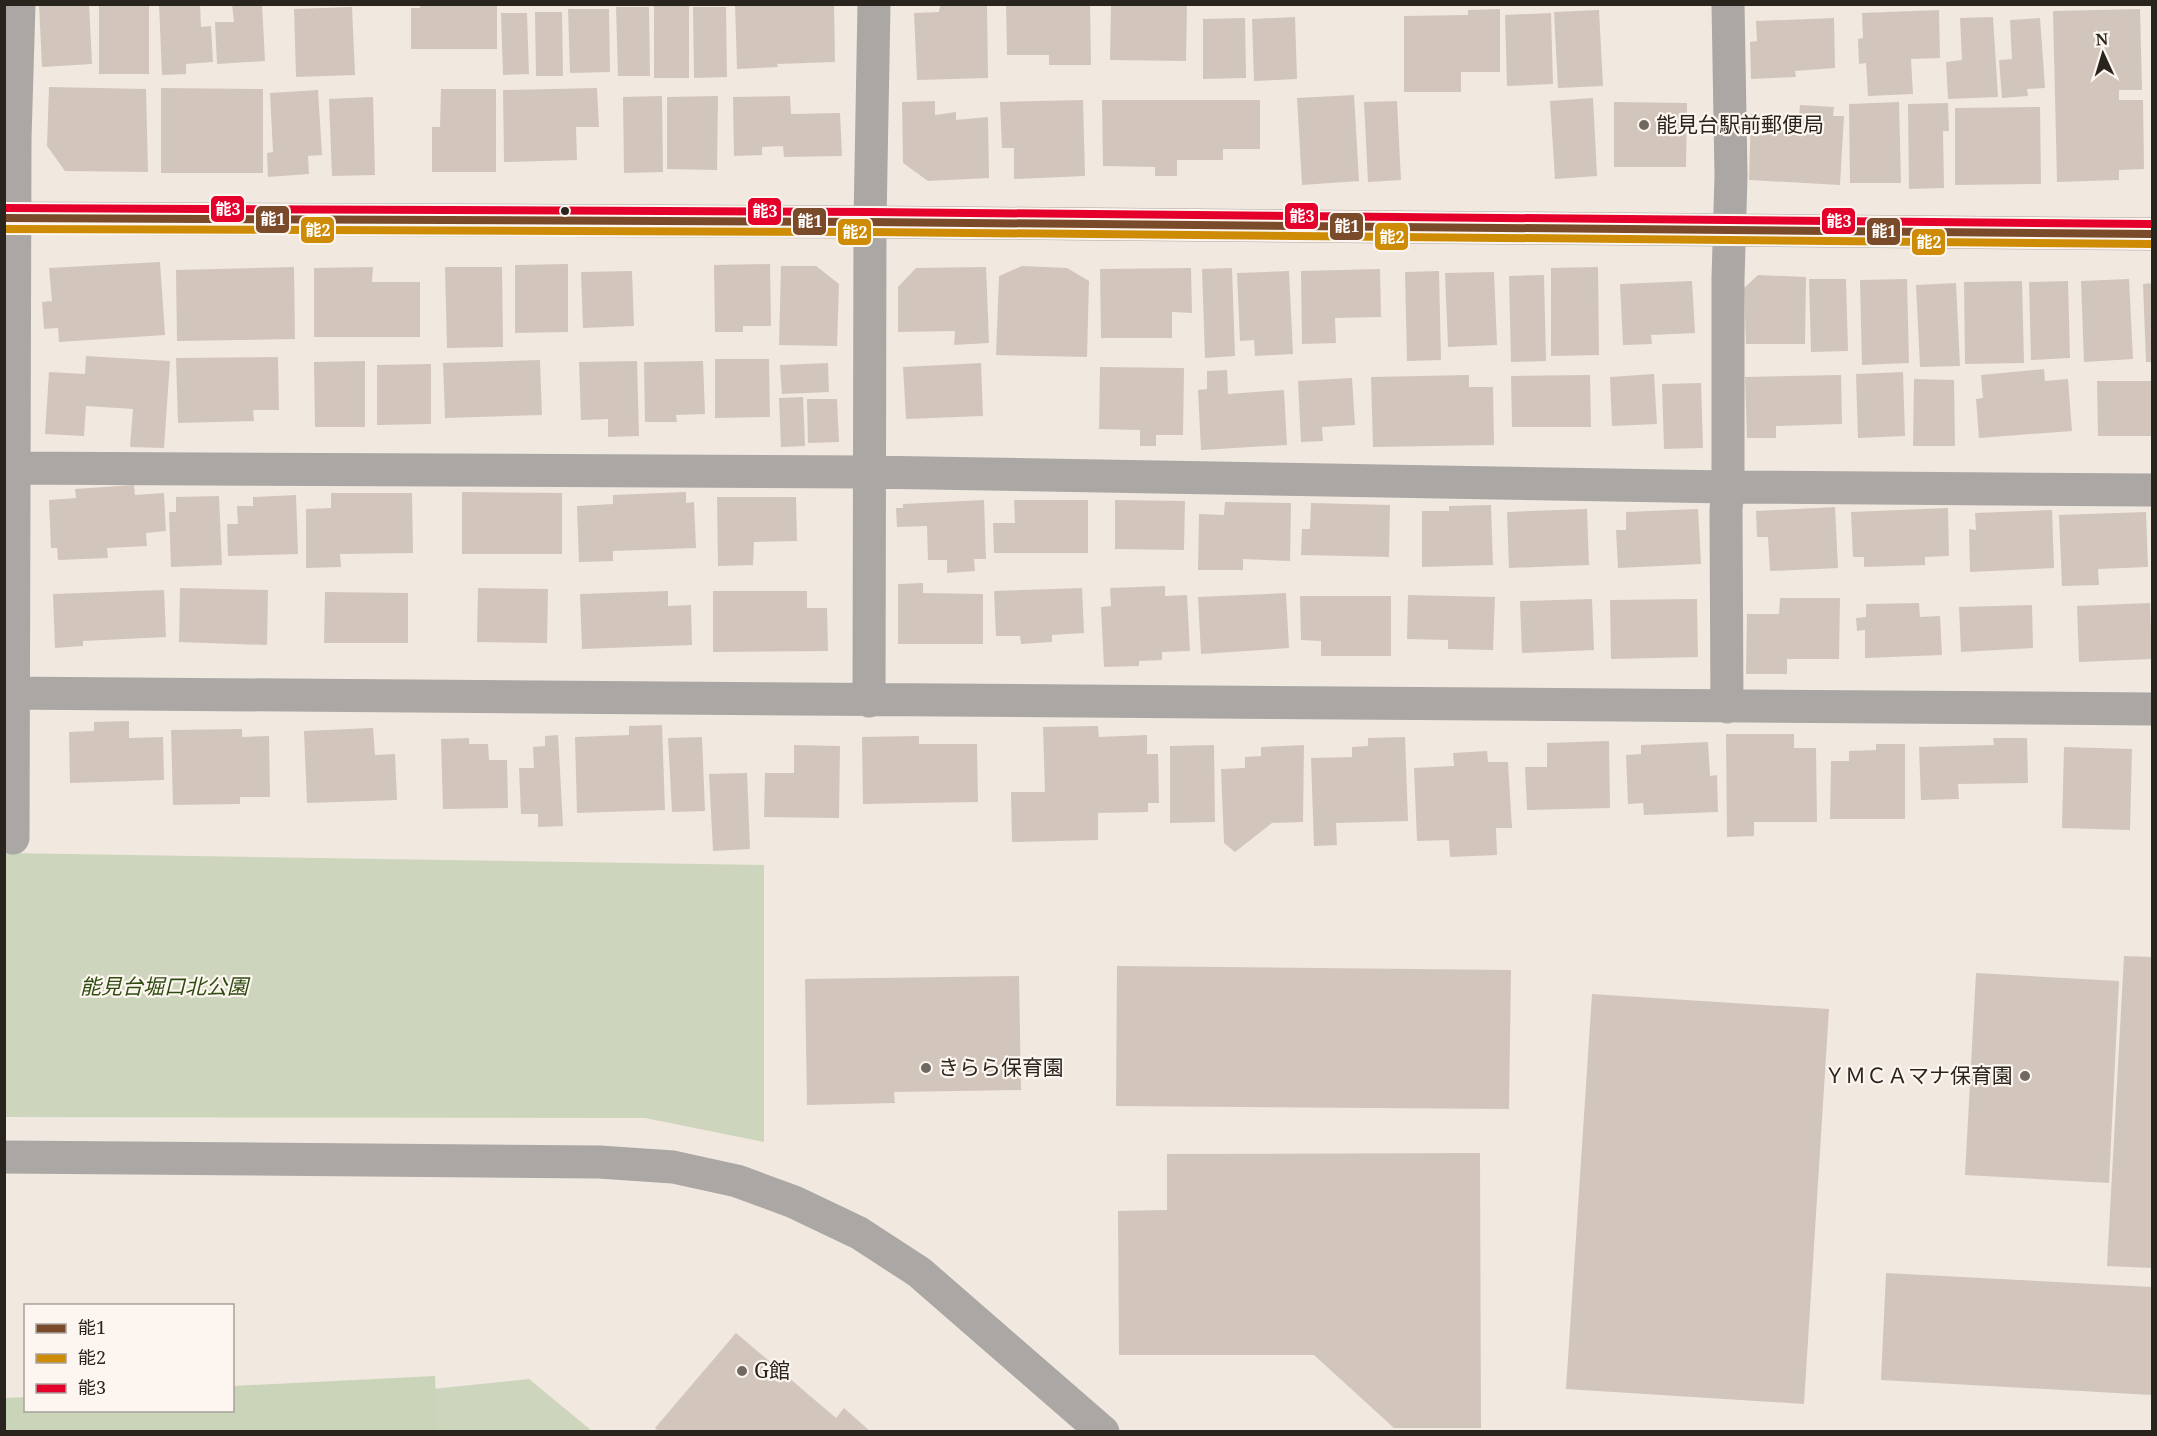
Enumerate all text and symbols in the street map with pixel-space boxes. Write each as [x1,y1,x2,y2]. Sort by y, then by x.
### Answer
north arrow [2073,24,2133,84]
text: N [2095,28,2109,50]
place label: 能見台駅前郵便局 [1656,110,1824,138]
marker: 能見台駅前郵便局 [1637,118,1651,132]
line badge: 能3 [210,195,245,223]
line badge: 能3 [747,197,782,226]
text: 能3 [215,198,241,220]
text: 能3 [752,200,778,222]
line badge: 能3 [1284,202,1319,230]
line badge: 能1 [255,205,290,234]
unlabelled marker [559,205,571,217]
text: 能3 [1289,205,1315,227]
line badge: 能1 [792,207,827,236]
line badge: 能3 [1821,207,1856,235]
text: 能1 [260,208,286,230]
text: 能1 [797,210,823,232]
text: 能3 [1826,210,1852,232]
line badge: 能1 [1329,212,1364,241]
text: 能1 [1334,215,1360,237]
line badge: 能2 [300,216,335,244]
line badge: 能1 [1866,217,1901,246]
line badge: 能2 [837,218,872,246]
text: 能2 [305,219,331,241]
text: 能1 [1871,220,1897,242]
text: 能2 [842,221,868,243]
line badge: 能2 [1374,222,1409,251]
text: 能2 [1379,226,1405,248]
line badge: 能2 [1911,228,1946,256]
text: 能2 [1916,231,1942,253]
park label: 能見台堀口北公園 [80,972,251,1000]
place label: きらら保育園 [938,1053,1064,1081]
marker: きらら保育園 [919,1061,933,1075]
place label: ＹＭＣＡマナ保育園 [1824,1061,2013,1089]
marker: ＹＭＣＡマナ保育園 [2018,1069,2032,1083]
legend [24,1304,234,1412]
text: 能1 [78,1315,106,1339]
text: 能2 [78,1345,106,1369]
place label: G館 [754,1356,790,1384]
marker: G館 [735,1364,749,1378]
text: 能3 [78,1375,106,1399]

